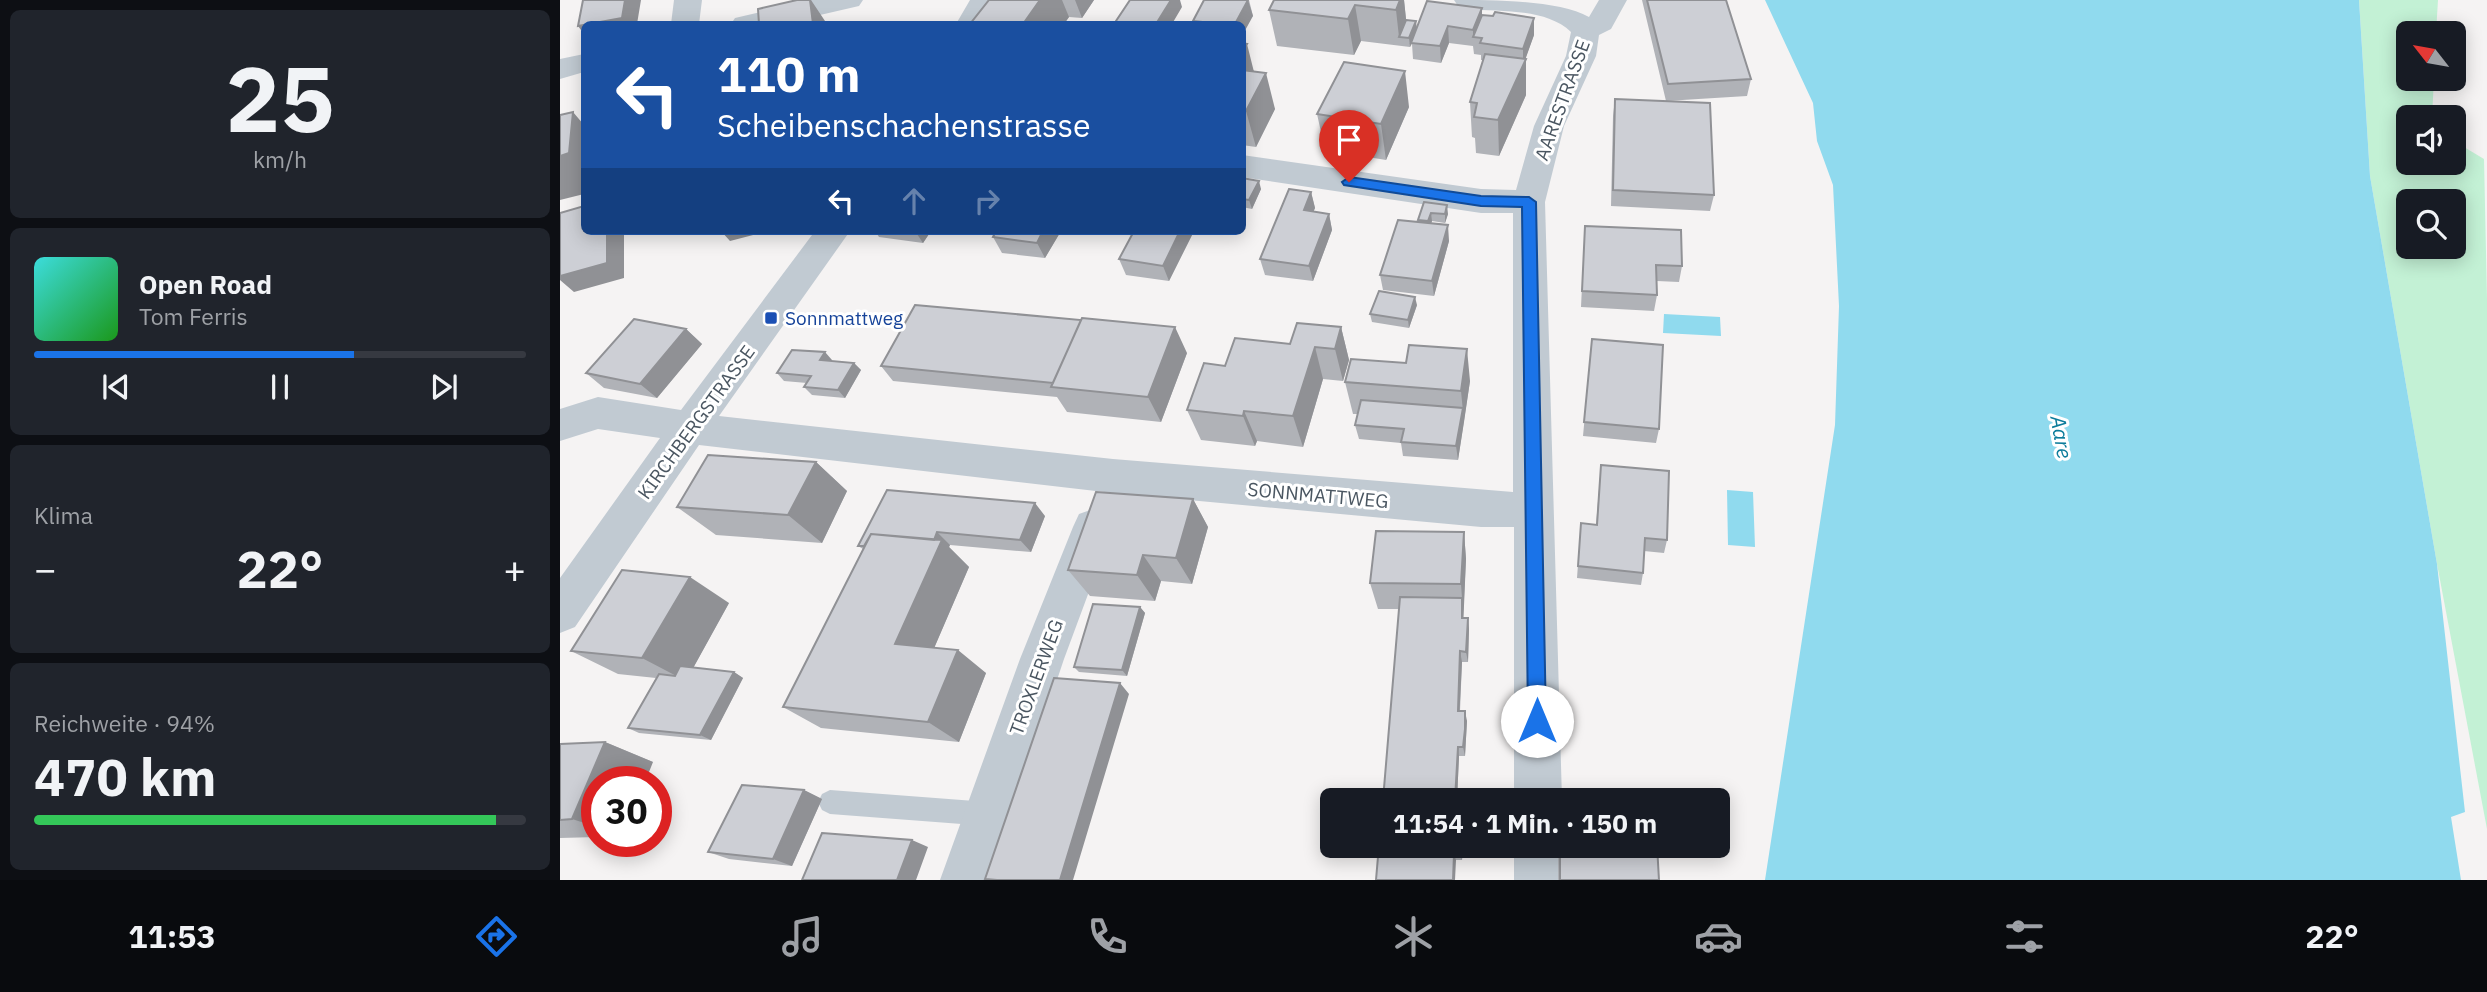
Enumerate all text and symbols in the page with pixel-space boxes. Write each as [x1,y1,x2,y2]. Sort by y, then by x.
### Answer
north arrow [2396,21,2466,91]
map controls [2396,21,2466,259]
street label: AARESTRASSE [1529,36,1595,164]
text: 25 [225,39,335,157]
text: 110 m [717,42,861,105]
icon: left [602,49,693,140]
text: Scheibenschachenstrasse [717,104,1091,146]
button: sound [2396,105,2466,175]
pin [1319,110,1379,182]
icon: arrive [1330,121,1368,159]
text: km/h [253,144,307,174]
icon: left [822,182,860,220]
icon: ahead [895,182,933,220]
icon: right [968,182,1006,220]
button: search [2396,189,2466,259]
text: Open Road [139,267,272,301]
text: Tom Ferris [139,301,248,331]
place label: Sonnmattweg [785,306,903,330]
marker: Sonnmattweg [763,310,779,326]
street label: KIRCHBERGSTRASSE [632,340,760,504]
icon: previous [97,368,135,406]
icon: pause [261,368,299,406]
icon: next [425,368,463,406]
water label: Aare [2044,412,2080,461]
street label: SONNMATTWEG [1247,477,1389,513]
text: Klima [34,500,93,530]
text: 22° [237,535,323,602]
text: − [34,544,57,593]
text: + [503,544,526,593]
street label: TROXLERWEG [1004,616,1068,738]
position arrow [1500,684,1574,758]
text: Reichweite · 94% [34,708,215,738]
text: 470 km [34,743,216,810]
speed limit sign: 30 [581,766,672,857]
text: 11:54 · 1 Min. · 150 m [1393,806,1657,840]
icon: directions [472,912,521,961]
icon: music [778,912,827,961]
icon: phone [1083,912,1132,961]
icon: climate [1389,912,1438,961]
icon: car [1694,912,1743,961]
icon: filters [2000,912,2049,961]
text: 11:53 [128,915,216,957]
text: 22° [2305,915,2359,957]

